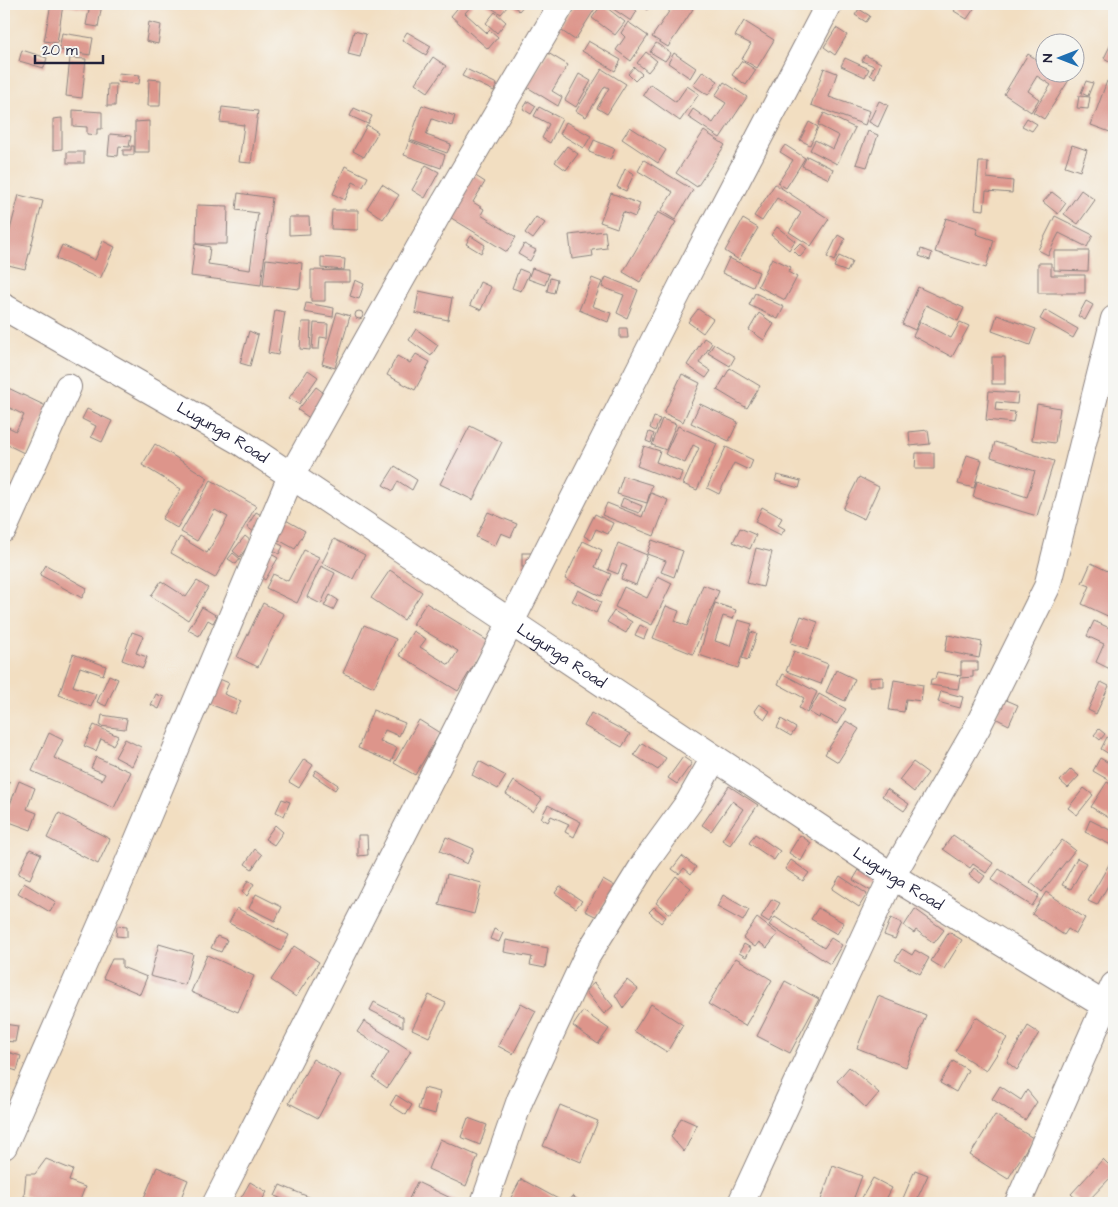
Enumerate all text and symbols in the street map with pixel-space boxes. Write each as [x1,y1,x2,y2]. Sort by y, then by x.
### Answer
scale bar [35,32,102,64]
north arrow [1036,32,1086,82]
text: 20 m [42,40,78,61]
text: N [1038,53,1058,62]
street label: Lugunga Road [173,397,273,468]
street label: Lugunga Road [512,618,610,694]
street label: Lugunga Road [849,842,948,916]

